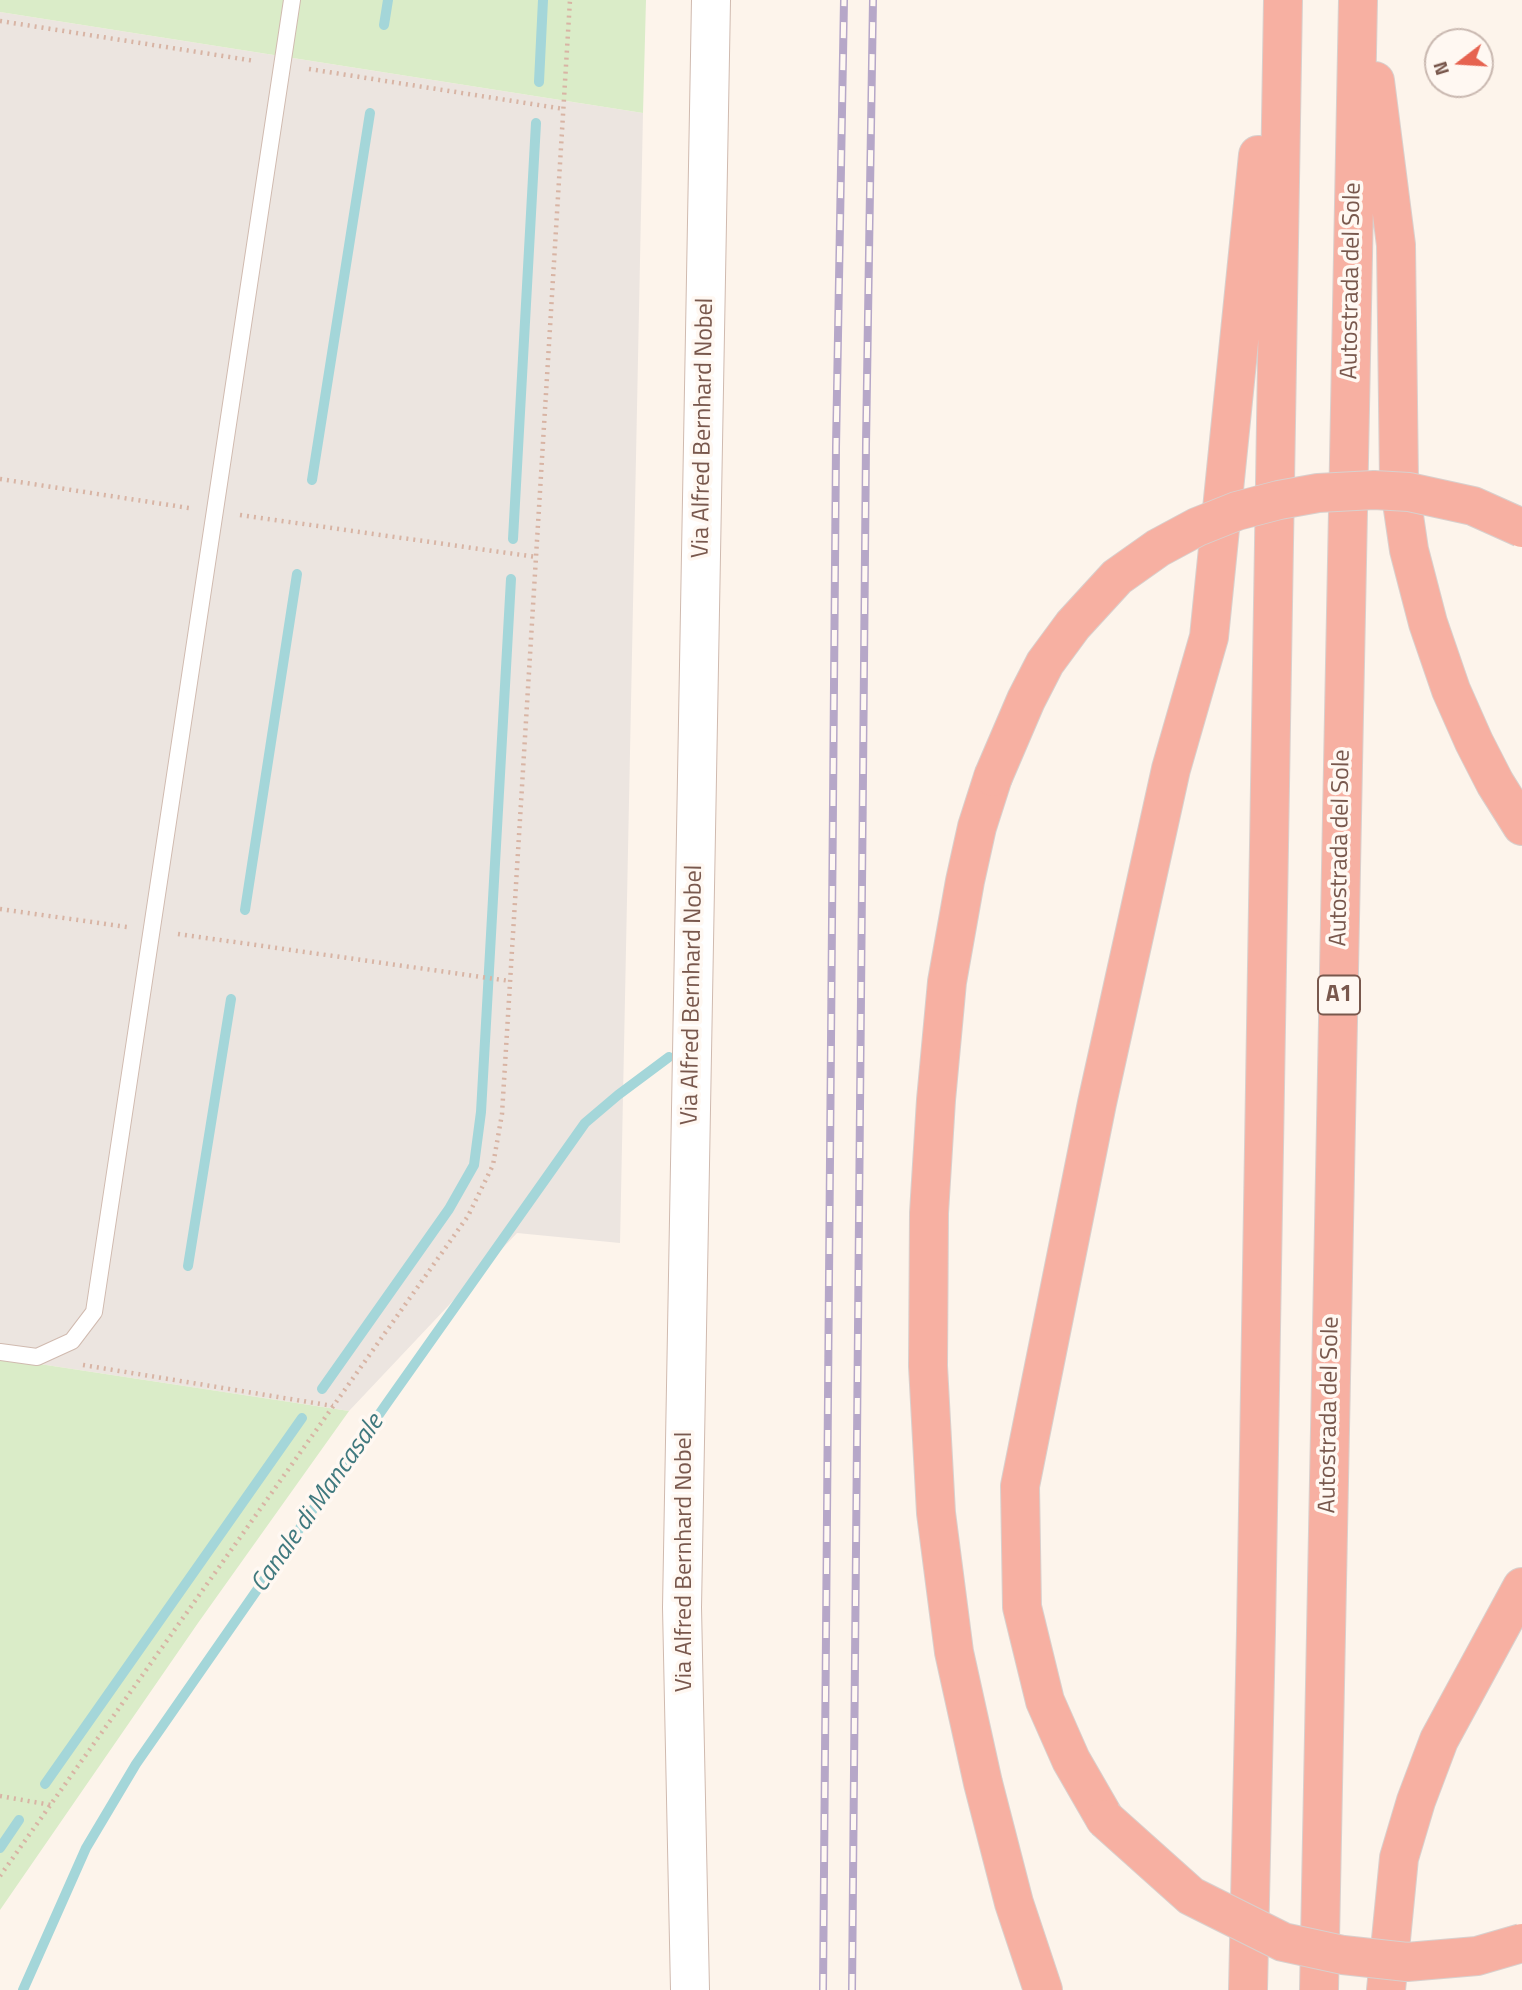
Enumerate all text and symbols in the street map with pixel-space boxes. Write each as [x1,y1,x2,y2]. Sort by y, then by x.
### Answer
north arrow [1424,28,1494,98]
text: N [1425,58,1456,79]
street label: Autostrada del Sole [1336,182,1368,380]
street label: Via Alfred Bernhard Nobel [687,298,721,558]
street label: Autostrada del Sole [1325,749,1357,947]
street label: Via Alfred Bernhard Nobel [676,865,710,1125]
road number: A1 [1318,976,1360,1014]
street label: Autostrada del Sole [1314,1316,1346,1514]
water label: Canale di Mancasale [245,1409,391,1599]
street label: Via Alfred Bernhard Nobel [671,1432,699,1692]

